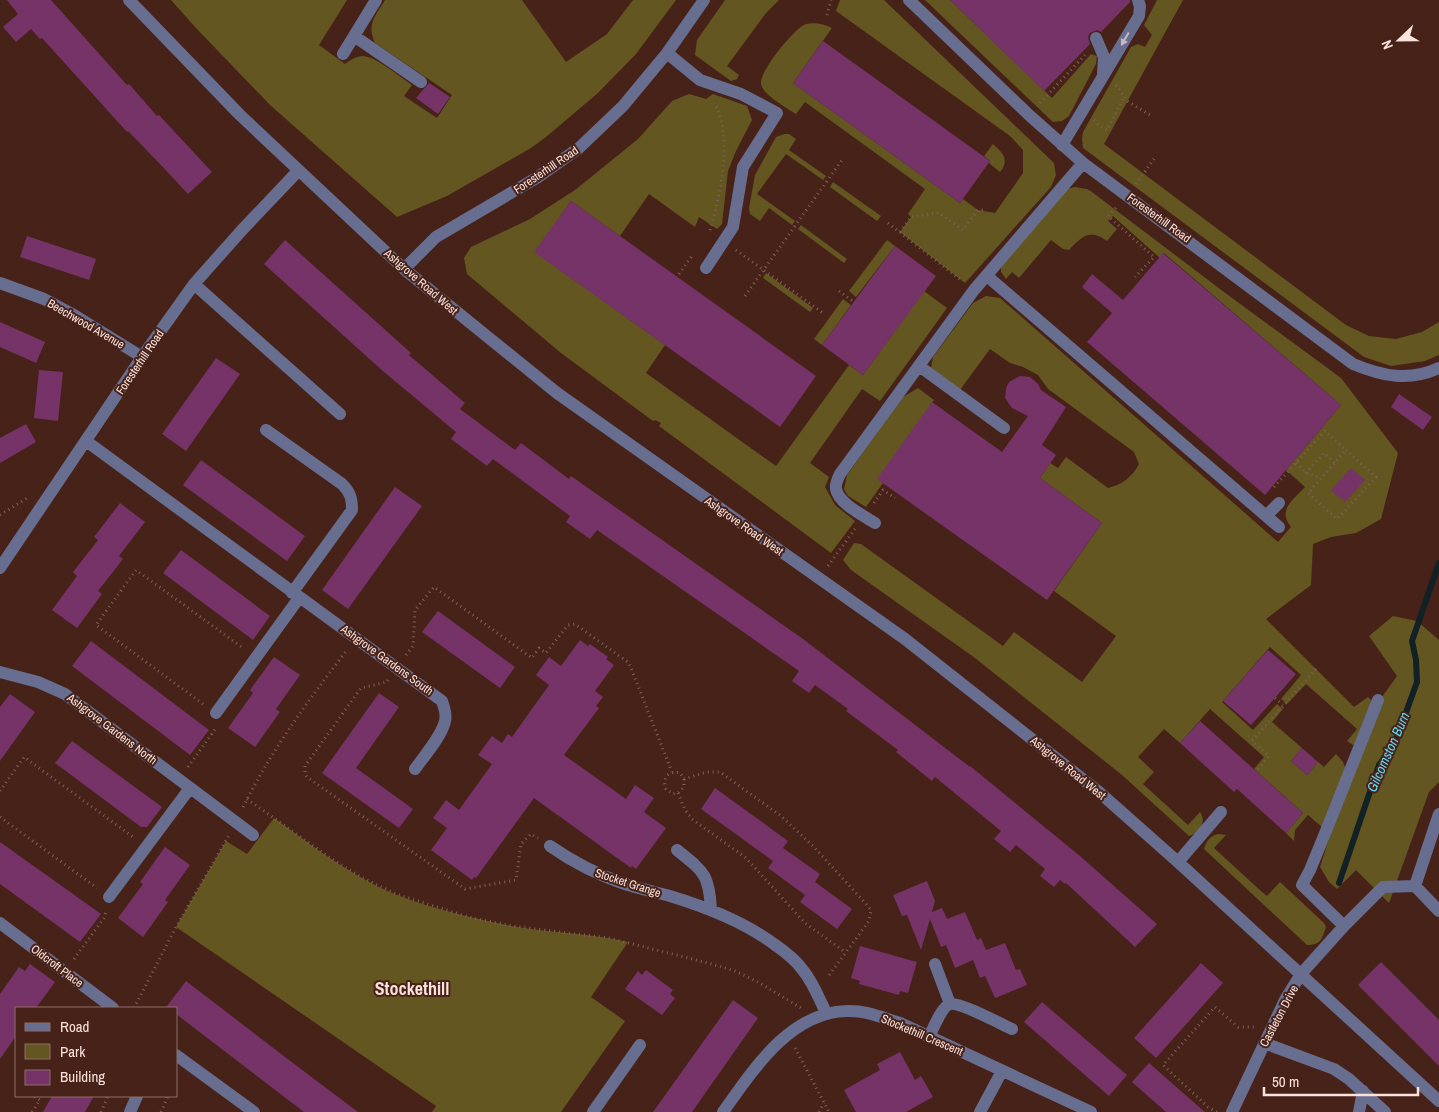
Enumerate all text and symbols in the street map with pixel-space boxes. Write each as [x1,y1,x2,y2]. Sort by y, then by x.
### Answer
north arrow [1374,15,1424,65]
one-way arrow [1120,33,1129,46]
text: N [1377,38,1397,52]
street label: Foresterhill Road [510,142,582,198]
street label: Foresterhill Road [1124,189,1194,247]
street label: Ashgrove Road West [380,245,461,319]
street label: Beechwood Avenue [44,295,128,353]
street label: Foresterhill Road [112,326,168,398]
street label: Ashgrove Road West [701,492,787,559]
street label: Ashgrove Gardens South [337,620,436,699]
street label: Ashgrove Gardens North [63,689,160,768]
water label: Gilcomston Burn [1362,709,1414,795]
street label: Ashgrove Road West [1026,732,1109,804]
street label: Stocket Grange [593,865,663,901]
street label: Oldcroft Place [28,941,86,991]
district label: Stockethill [375,976,449,1001]
street label: Castleton Drive [1256,982,1302,1050]
legend [15,1007,178,1097]
street label: Stockethill Crescent [879,1011,966,1060]
text: Road [60,1016,89,1037]
text: Park [60,1041,86,1062]
scale bar [1264,1064,1418,1096]
text: Building [60,1066,105,1087]
text: 50 m [1272,1071,1299,1092]

